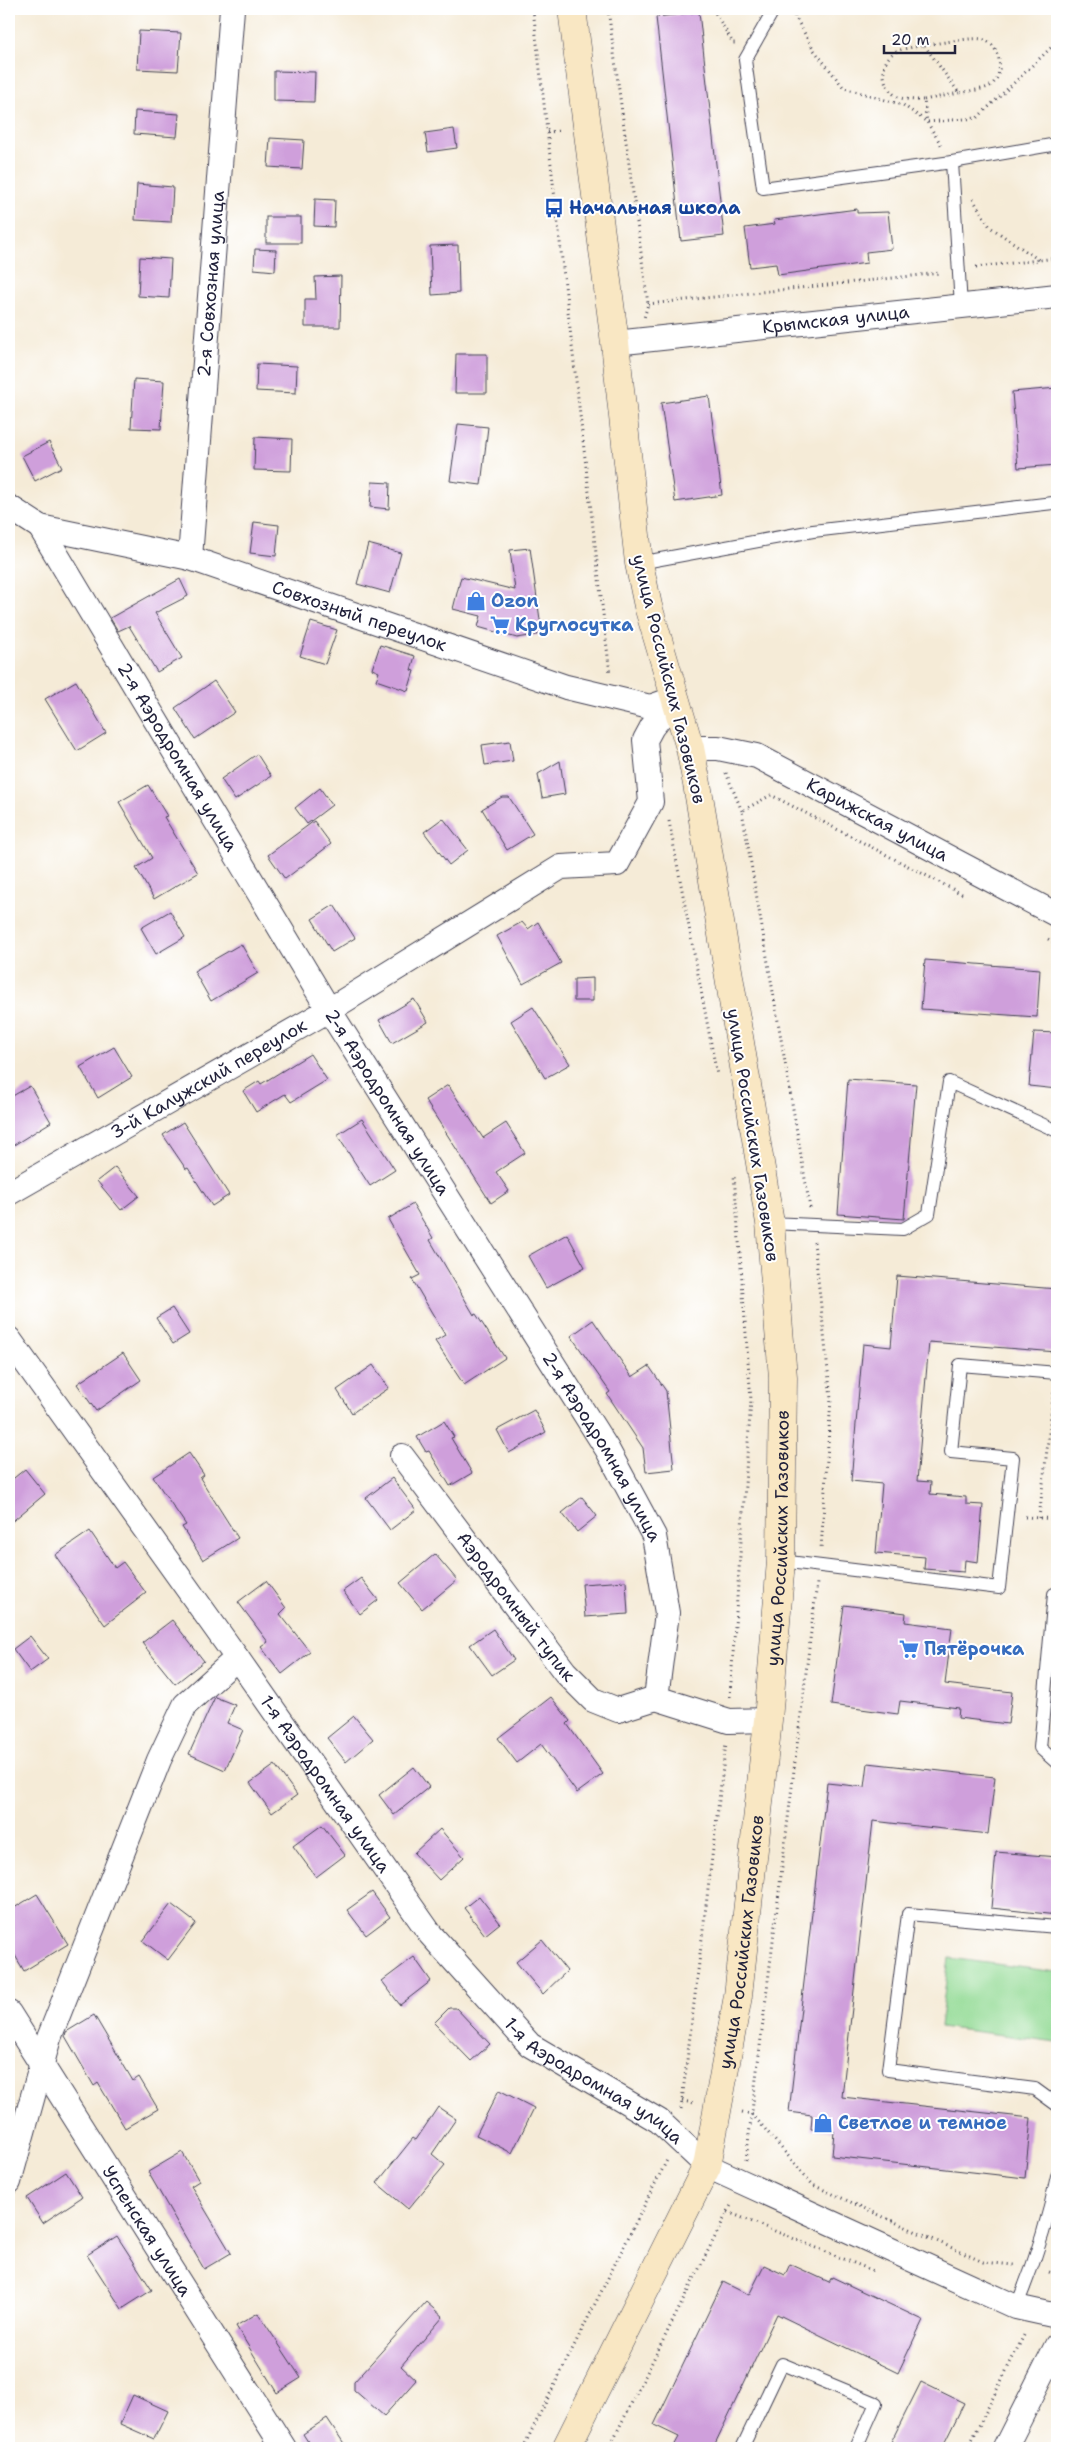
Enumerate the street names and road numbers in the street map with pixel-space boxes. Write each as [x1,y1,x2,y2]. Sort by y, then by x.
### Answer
street label: 2-я Совхозная улица [192,190,230,378]
street label: Крымская улица [761,300,911,339]
street label: улица Российских Газовиков [626,552,712,806]
street label: Совхозный переулок [269,575,450,657]
street label: 2-я Аэродромная улица [112,658,243,856]
street label: Карижская улица [802,772,952,867]
street label: 2-я Аэродромная улица [319,1004,455,1200]
street label: улица Российских Газовиков [721,1007,785,1263]
street label: 3-й Калужский переулок [106,1013,312,1144]
street label: 2-я Аэродромная улица [537,1347,667,1546]
street label: улица Российских Газовиков [760,1410,795,1667]
street label: Аэродромный тупик [451,1527,580,1687]
street label: 1-я Аэродромная улица [255,1690,396,1878]
street label: улица Российских Газовиков [713,1814,770,2071]
street label: 1-я Аэродромная улица [499,2012,688,2150]
street label: Успенская улица [97,2161,197,2301]

